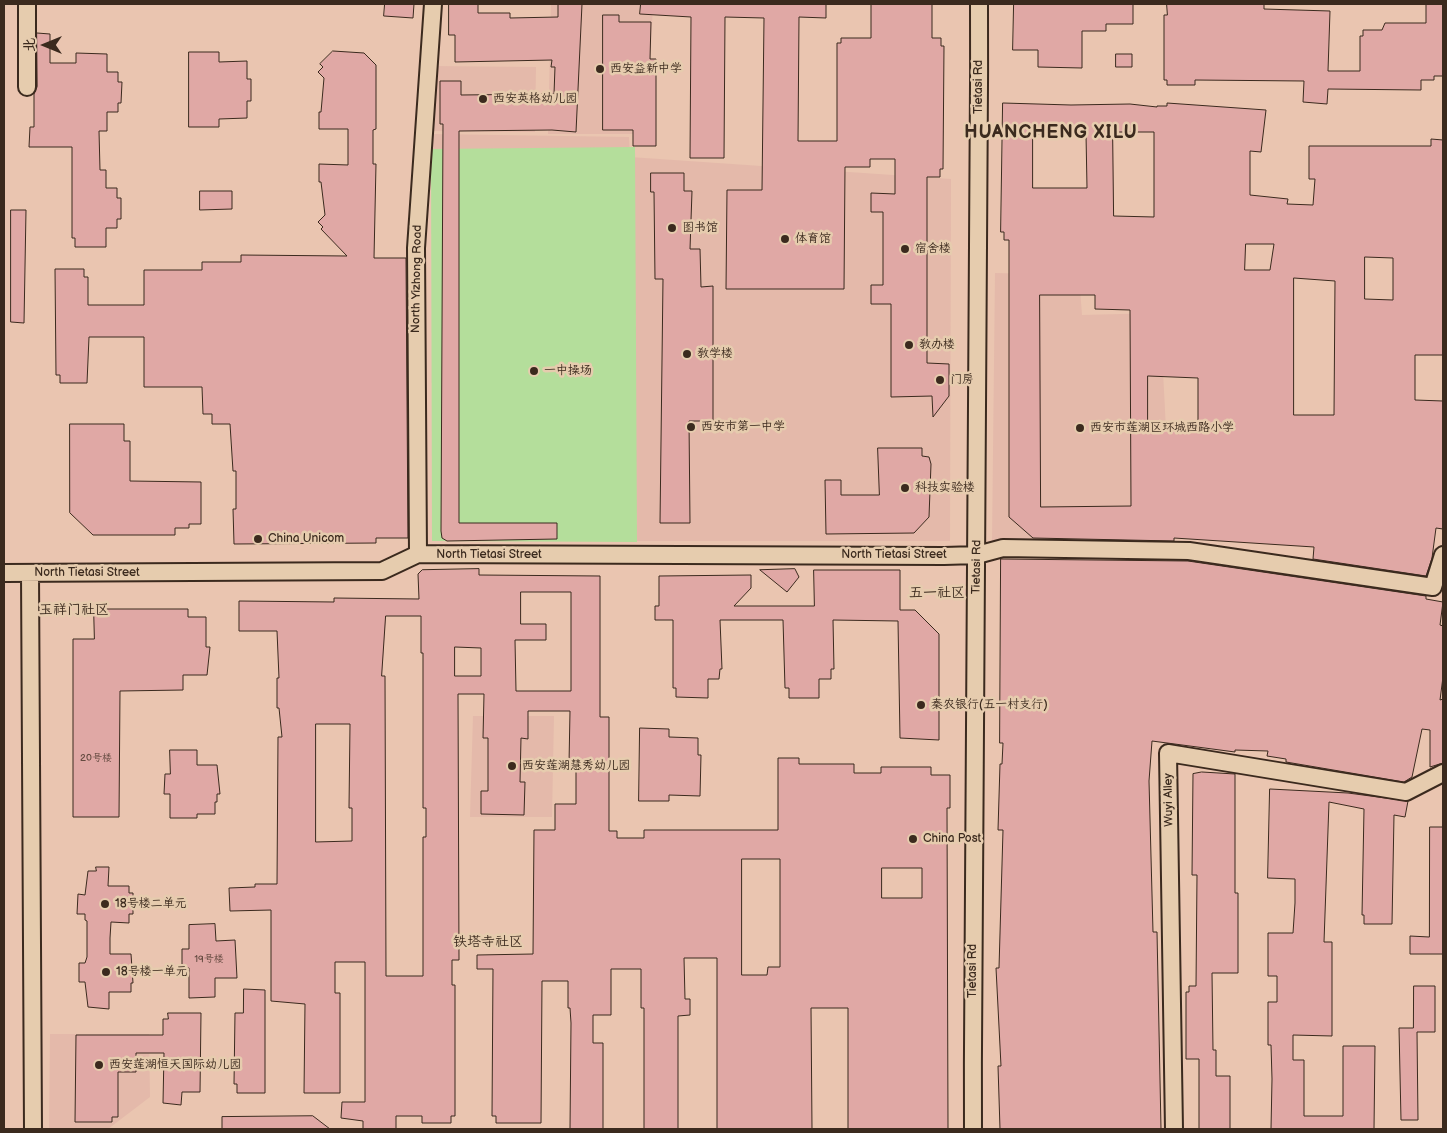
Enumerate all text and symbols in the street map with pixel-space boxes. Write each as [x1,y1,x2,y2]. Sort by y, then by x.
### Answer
north arrow [20,20,70,70]
text: 北 [21,38,38,52]
street label: Tietasi Rd [972,60,986,114]
place label: 西安益新中学 [610,62,682,76]
marker: 西安益新中学 [594,63,606,75]
place label: 西安英格幼儿园 [493,92,577,106]
marker: 西安英格幼儿园 [477,93,489,105]
district label: HUANCHENG XILU [963,122,1139,144]
place label: 图书馆 [682,221,718,235]
marker: 图书馆 [666,222,678,234]
street label: North Yizhong Road [409,225,425,333]
place label: 体育馆 [795,232,831,246]
marker: 体育馆 [779,233,791,245]
place label: 宿舍楼 [915,242,951,256]
marker: 宿舍楼 [899,243,911,255]
place label: 教办楼 [919,338,955,352]
marker: 教办楼 [903,339,915,351]
place label: 教学楼 [697,347,733,361]
marker: 教学楼 [681,348,693,360]
place label: 一中操场 [544,364,592,378]
marker: 一中操场 [528,365,540,377]
place label: 门房 [950,373,974,387]
marker: 门房 [934,374,946,386]
place label: 西安市第一中学 [701,420,785,434]
marker: 西安市第一中学 [685,421,697,433]
place label: 西安市莲湖区环城西路小学 [1090,421,1234,435]
marker: 西安市莲湖区环城西路小学 [1074,422,1086,434]
place label: 科技实验楼 [915,481,975,495]
marker: 科技实验楼 [899,482,911,494]
place label: China Unicom [268,532,344,546]
marker: China Unicom [252,533,264,545]
street label: Tietasi Rd [969,540,985,594]
street label: North Tietasi Street [436,548,542,562]
street label: North Tietasi Street [841,548,947,562]
street label: North Tietasi Street [34,566,140,580]
district label: 五一社区 [909,585,965,601]
district label: 玉祥门社区 [39,602,109,618]
place label: 秦农银行(五一村支行) [931,698,1048,712]
marker: 秦农银行(五一村支行) [915,699,927,711]
house number: 20号楼 [80,752,112,764]
place label: 西安莲湖慧秀幼儿园 [522,759,630,773]
marker: 西安莲湖慧秀幼儿园 [506,760,518,772]
street label: Wuyi Alley [1161,773,1177,827]
place label: China Post [923,832,981,846]
marker: China Post [907,833,919,845]
place label: 18号楼二单元 [115,897,187,911]
marker: 18号楼二单元 [99,898,111,910]
district label: 铁塔寺社区 [453,934,523,950]
street label: Tietasi Rd [966,944,980,998]
house number: 19号楼 [194,953,224,965]
place label: 18号楼一单元 [116,965,188,979]
marker: 18号楼一单元 [100,966,112,978]
place label: 西安莲湖恒天国际幼儿园 [109,1058,241,1072]
marker: 西安莲湖恒天国际幼儿园 [93,1059,105,1071]

